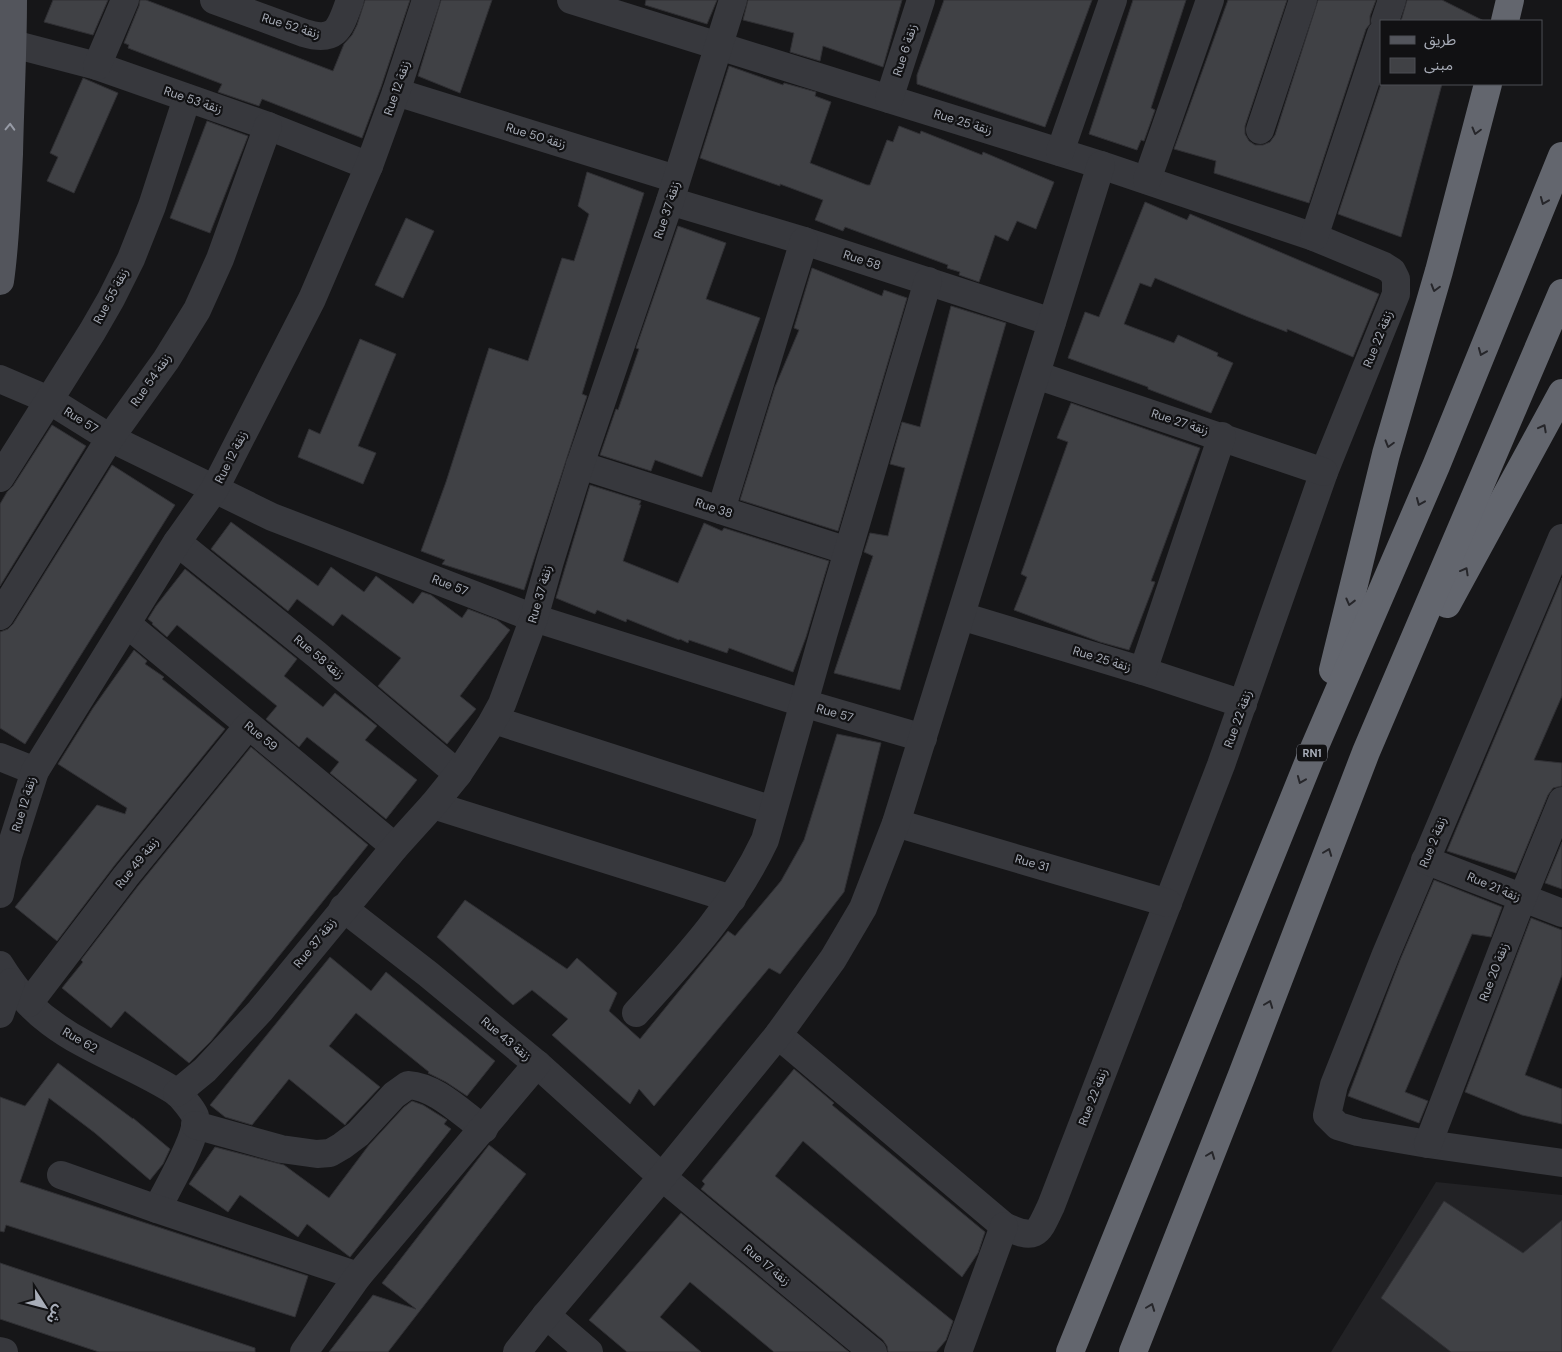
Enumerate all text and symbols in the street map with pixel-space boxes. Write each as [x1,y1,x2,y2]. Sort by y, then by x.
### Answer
street label: Rue 52 زنقة [260,10,322,42]
legend [1380,20,1542,85]
street label: Rue 6 زنقة [889,22,921,78]
text: طريق [1424,30,1456,50]
text: مبنى [1424,55,1453,75]
street label: Rue 12 زنقة [380,58,414,118]
street label: Rue 53 زنقة [162,83,224,117]
street label: Rue 25 زنقة [932,106,994,138]
street label: Rue 50 زنقة [504,119,568,153]
one-way arrow [4,123,15,131]
one-way arrow [1471,126,1482,135]
street label: Rue 37 زنقة [650,179,684,241]
one-way arrow [1539,197,1549,205]
street label: Rue 58 [841,246,883,274]
street label: Rue 55 زنقة [90,265,132,327]
one-way arrow [1430,283,1440,292]
street label: Rue 22 زنقة [1359,308,1397,370]
one-way arrow [1478,347,1488,356]
street label: Rue 54 زنقة [127,350,175,410]
street label: Rue 57 [61,403,101,437]
street label: Rue 27 زنقة [1149,405,1211,439]
one-way arrow [1537,425,1547,434]
street label: Rue 12 زنقة [211,428,251,486]
one-way arrow [1385,439,1395,448]
street label: Rue 38 [693,494,735,522]
one-way arrow [1415,497,1426,506]
street label: Rue 37 زنقة [524,563,556,625]
one-way arrow [1459,567,1469,576]
street label: Rue 57 [430,571,470,599]
one-way arrow [1345,597,1356,606]
street label: Rue 58 زنقة [291,631,347,683]
street label: Rue 25 زنقة [1071,643,1133,675]
street label: Rue 22 زنقة [1220,688,1256,750]
street label: Rue 57 [815,700,855,726]
street label: Rue 59 [241,718,281,754]
road number: RN1 [1297,744,1327,761]
street label: Rue 12 زنقة [8,774,40,834]
one-way arrow [1297,775,1307,784]
street label: Rue 2 زنقة [1416,814,1450,870]
street label: Rue 49 زنقة [112,834,162,892]
one-way arrow [1322,848,1332,857]
street label: Rue 31 [1013,851,1051,875]
street label: Rue 21 زنقة [1465,869,1523,905]
street label: Rue 37 زنقة [290,915,340,971]
street label: Rue 20 زنقة [1476,941,1512,1003]
one-way arrow [1263,1000,1274,1009]
street label: Rue 43 زنقة [478,1013,534,1065]
street label: Rue 62 [59,1024,101,1057]
street label: Rue 22 زنقة [1075,1066,1111,1128]
one-way arrow [1205,1152,1215,1160]
street label: Rue 17 زنقة [740,1241,794,1289]
north arrow [20,1282,70,1332]
text: ش [43,1302,68,1328]
one-way arrow [1145,1303,1155,1311]

